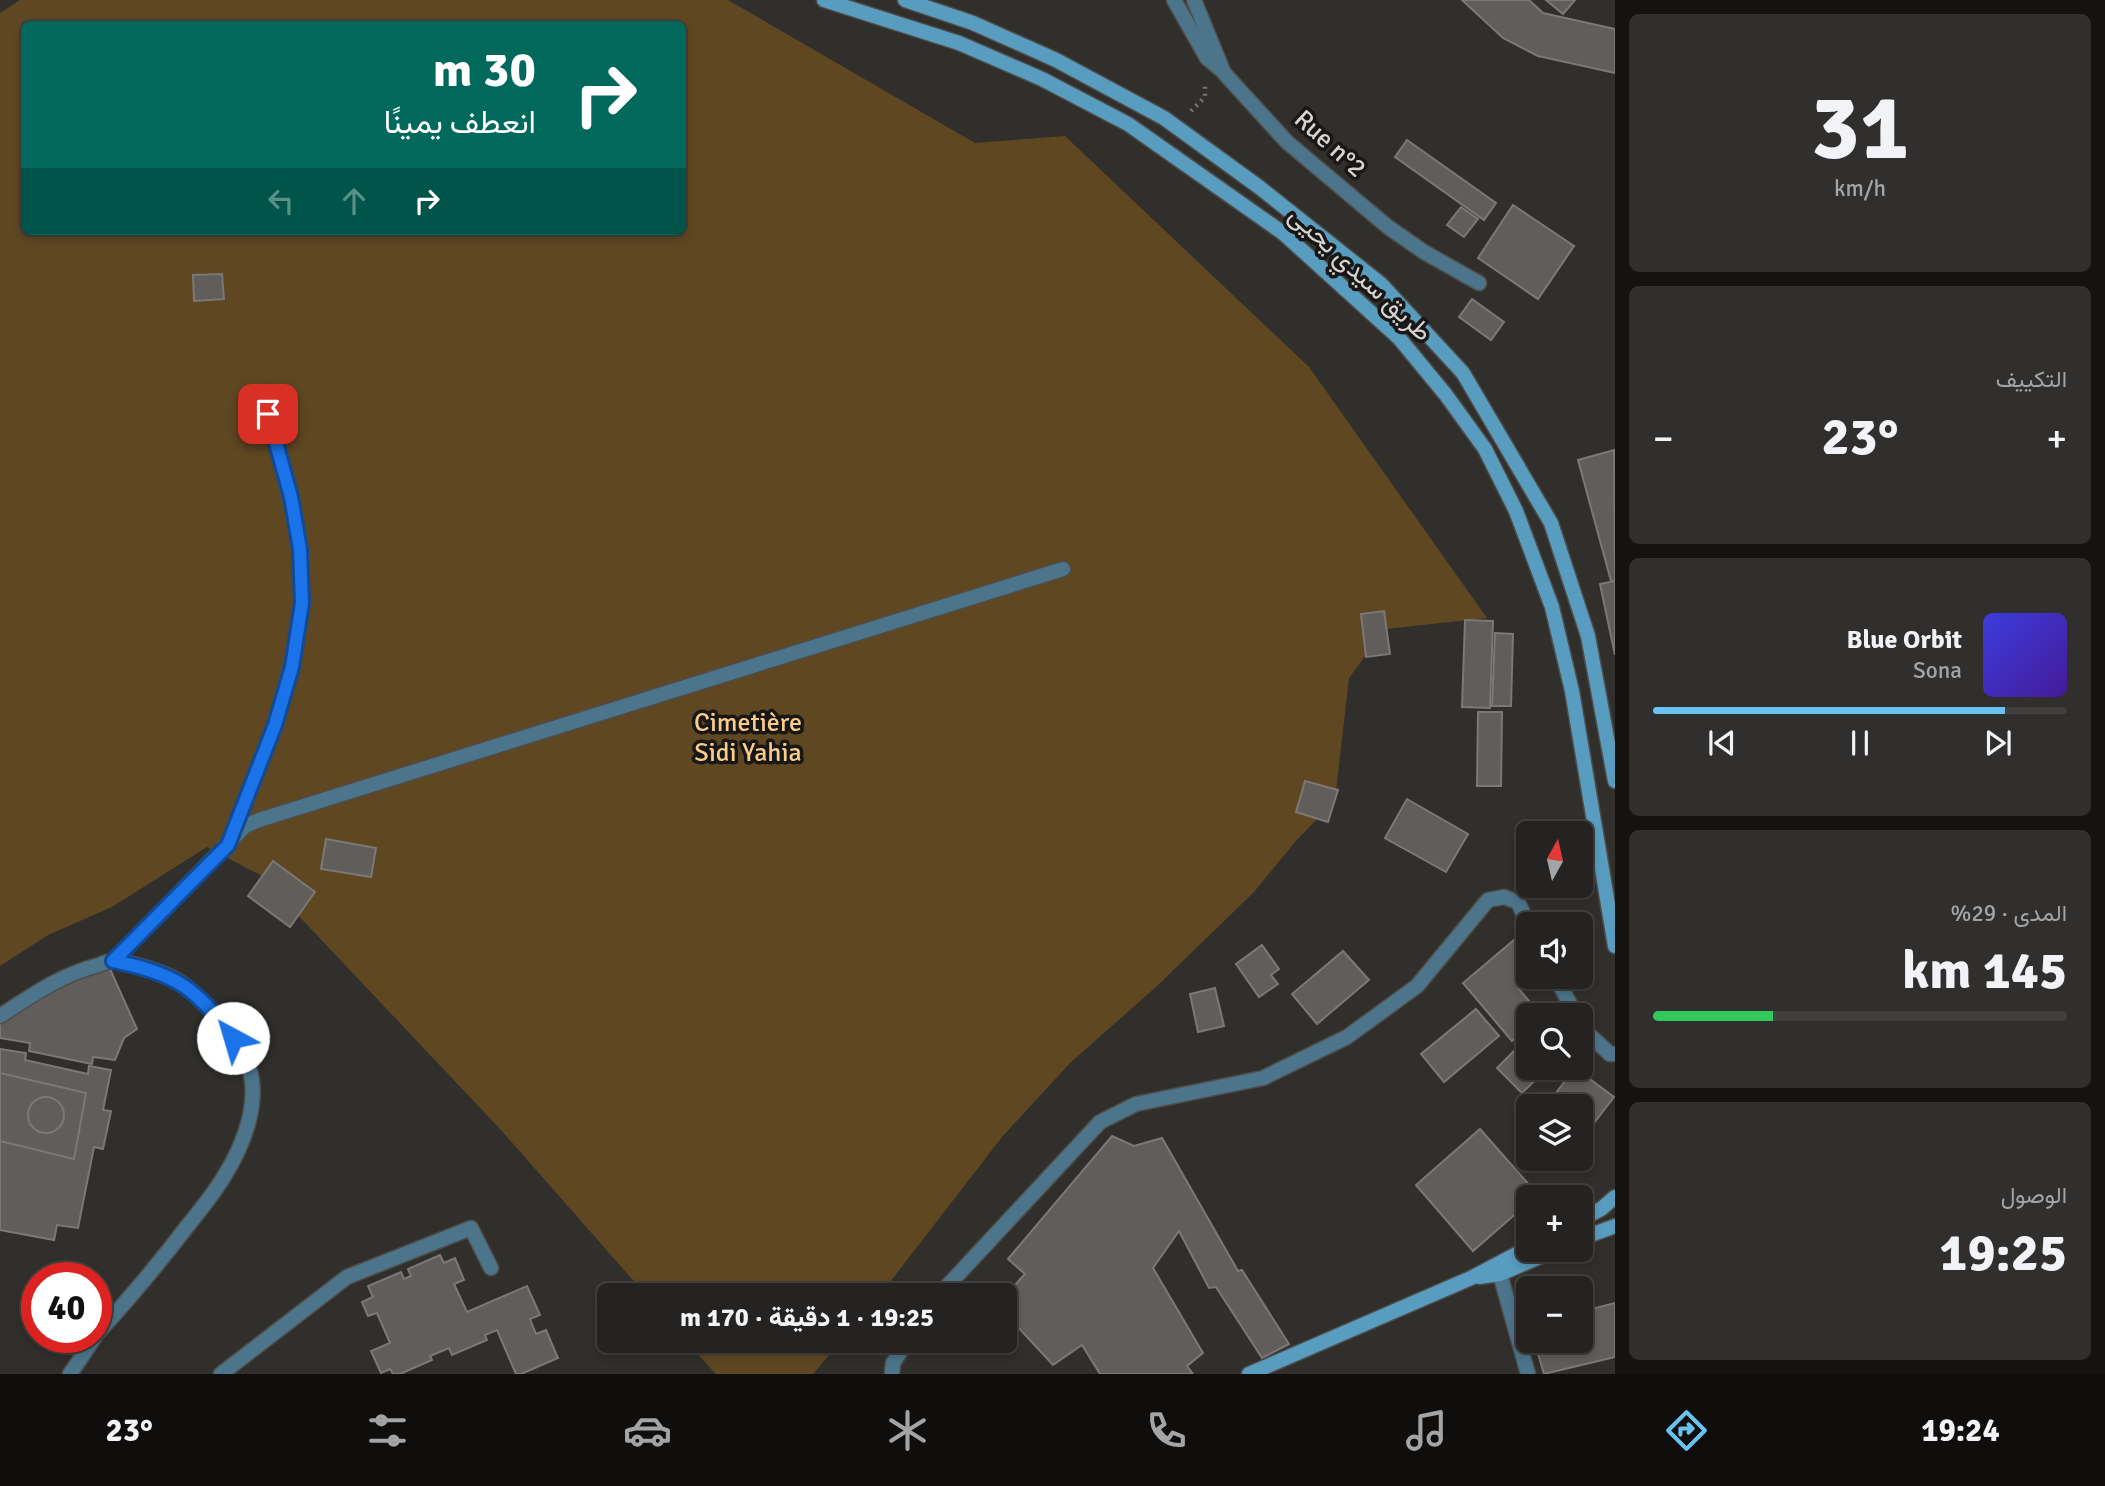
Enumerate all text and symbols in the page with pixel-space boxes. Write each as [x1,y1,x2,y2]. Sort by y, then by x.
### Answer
text: 30 m [433,40,536,100]
icon: right [560,49,651,140]
text: 31 [1811,72,1909,185]
text: انعطف يمينًا [384,103,536,142]
street label: Rue n°2 [1287,103,1373,185]
text: km/h [1834,174,1886,203]
icon: left [262,182,300,220]
icon: ahead [335,182,373,220]
icon: right [408,182,446,220]
street label: طريق سيدي يحيى [1279,199,1438,351]
text: التكييف [1996,365,2067,394]
pin [238,384,298,444]
icon: arrive [249,395,287,433]
text: 23° [1822,405,1898,469]
text: − [1653,415,1674,462]
text: + [2046,415,2067,462]
text: Blue Orbit [1846,624,1962,656]
text: Sona [1913,656,1962,685]
park label: Cimetière Sidi Yahia [694,707,802,769]
icon: previous [1703,724,1741,762]
icon: pause [1841,724,1879,762]
icon: next [1979,724,2017,762]
north arrow [1516,821,1592,898]
map controls [1516,821,1593,1353]
text: المدى · 29% [1951,899,2067,928]
button: sound [1516,912,1593,989]
text: 145 km [1902,939,2067,1003]
position arrow [196,1001,270,1075]
button: search [1516,1003,1593,1080]
button: layers [1516,1094,1593,1171]
text: الوصول [2001,1181,2067,1210]
button: + [1516,1185,1593,1262]
text: 19:25 [1939,1221,2067,1285]
speed limit sign: 40 [21,1262,112,1353]
button: − [1516,1276,1593,1353]
text: 19:25 · 1 دقيقة · 170 m [680,1302,934,1334]
icon: filters [363,1406,412,1455]
icon: car [623,1406,672,1455]
icon: climate [883,1406,932,1455]
icon: phone [1142,1406,1191,1455]
icon: music [1402,1406,1451,1455]
icon: directions [1662,1406,1711,1455]
text: 23° [105,1411,153,1450]
text: 19:24 [1921,1411,2000,1450]

